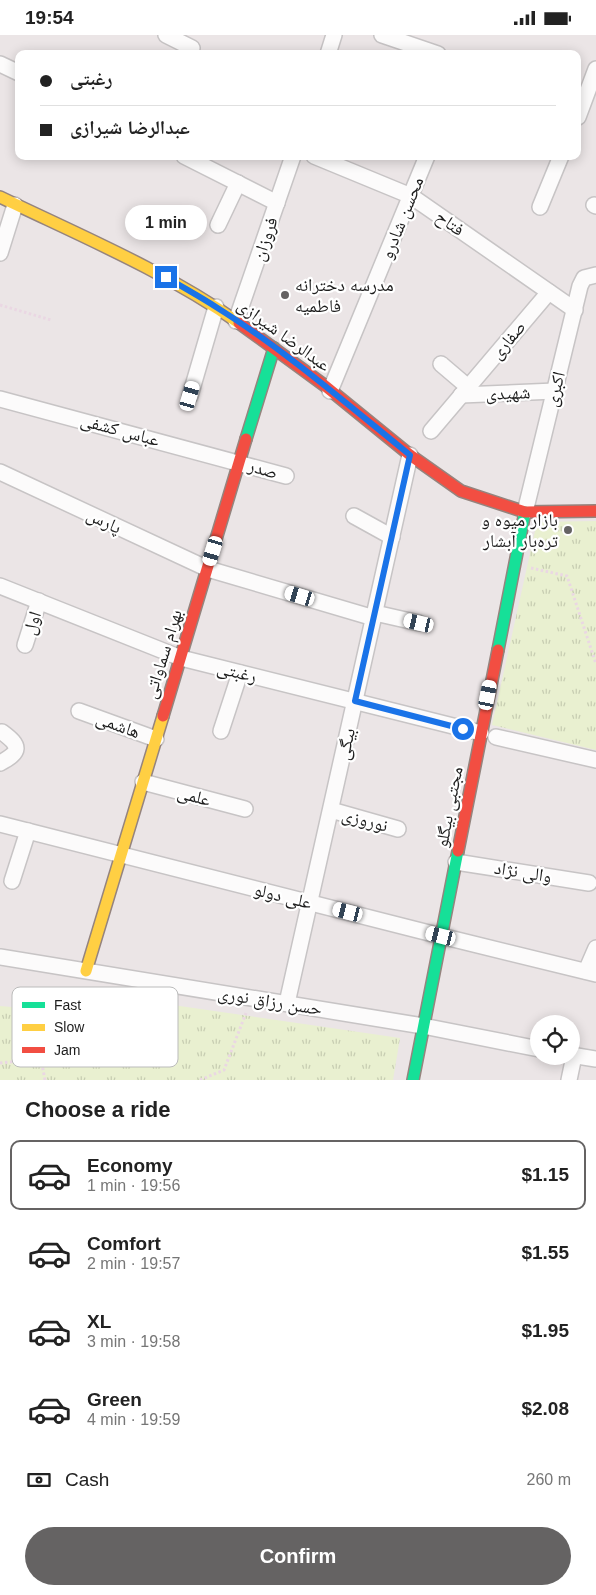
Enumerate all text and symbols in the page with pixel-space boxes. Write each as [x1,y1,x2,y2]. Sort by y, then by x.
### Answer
text: 19:54 [25,7,74,28]
text: رغبتی [70,68,112,89]
text: عبدالرضا شیرازی [70,117,190,138]
street label: محسن شادرو [376,174,428,262]
callout: 1 min [125,205,207,239]
street label: فتاح [431,206,468,241]
text: 1 min [145,214,187,231]
street label: فروزان [248,214,283,264]
route end [155,266,177,288]
place label: مدرسه دخترانه فاطمیه [295,275,394,316]
marker: مدرسه دخترانه فاطمیه [279,289,291,301]
street label: عبدالرضا شیرازی [233,295,334,376]
street label: صفاری [486,317,530,364]
street label: اکبری [541,369,570,409]
car [178,380,201,412]
street label: شهیدی [485,382,531,405]
street label: عباس کشفی [78,410,162,451]
street label: صدر [245,455,280,483]
street label: پارس [83,504,125,539]
place label: بازار میوه و تره‌بار آبشار [481,510,558,552]
marker: بازار میوه و تره‌بار آبشار [562,524,574,536]
car [201,534,224,568]
car [283,584,316,608]
street label: بهرام سماواتی [140,607,188,702]
street label: اول [19,609,46,637]
car [402,612,435,634]
street label: رغبتی [215,657,259,688]
car [477,679,498,711]
street label: هاشمی [93,708,143,743]
route start [452,718,474,740]
street label: بیگی [333,726,360,762]
street label: مجتبی بیگلو [431,765,468,849]
street label: علمی [175,782,213,811]
street label: نوروزی [340,804,390,837]
street label: والی نژاد [493,858,553,887]
street label: علی دولو [252,879,314,914]
car [331,901,364,923]
car [424,925,457,947]
street label: حسن رزاق نوری [216,983,324,1020]
legend [12,987,178,1067]
text: Fast [54,997,81,1013]
map controls [530,1015,580,1065]
button: locate [530,1015,580,1065]
text: Slow [54,1019,85,1035]
text: Jam [54,1042,80,1058]
text: Choose a ride [25,1097,170,1122]
icon: car [27,1153,72,1198]
text: Economy [87,1155,173,1176]
text: $1.15 [521,1164,569,1185]
text: 1 min · 19:56 [87,1177,180,1194]
icon: car [27,1231,72,1276]
text: Comfort [87,1233,161,1254]
text: $1.55 [521,1242,569,1263]
text: 2 min · 19:57 [87,1255,180,1272]
icon: car [27,1309,72,1354]
text: XL [87,1311,111,1332]
text: $1.95 [521,1320,569,1341]
text: 3 min · 19:58 [87,1333,180,1350]
icon: car [27,1387,72,1432]
text: Green [87,1389,142,1410]
text: $2.08 [521,1398,569,1419]
text: 4 min · 19:59 [87,1411,180,1428]
icon: cash [25,1466,53,1494]
text: Cash [65,1469,109,1490]
text: 260 m [527,1471,571,1488]
button: Confirm [25,1527,571,1585]

